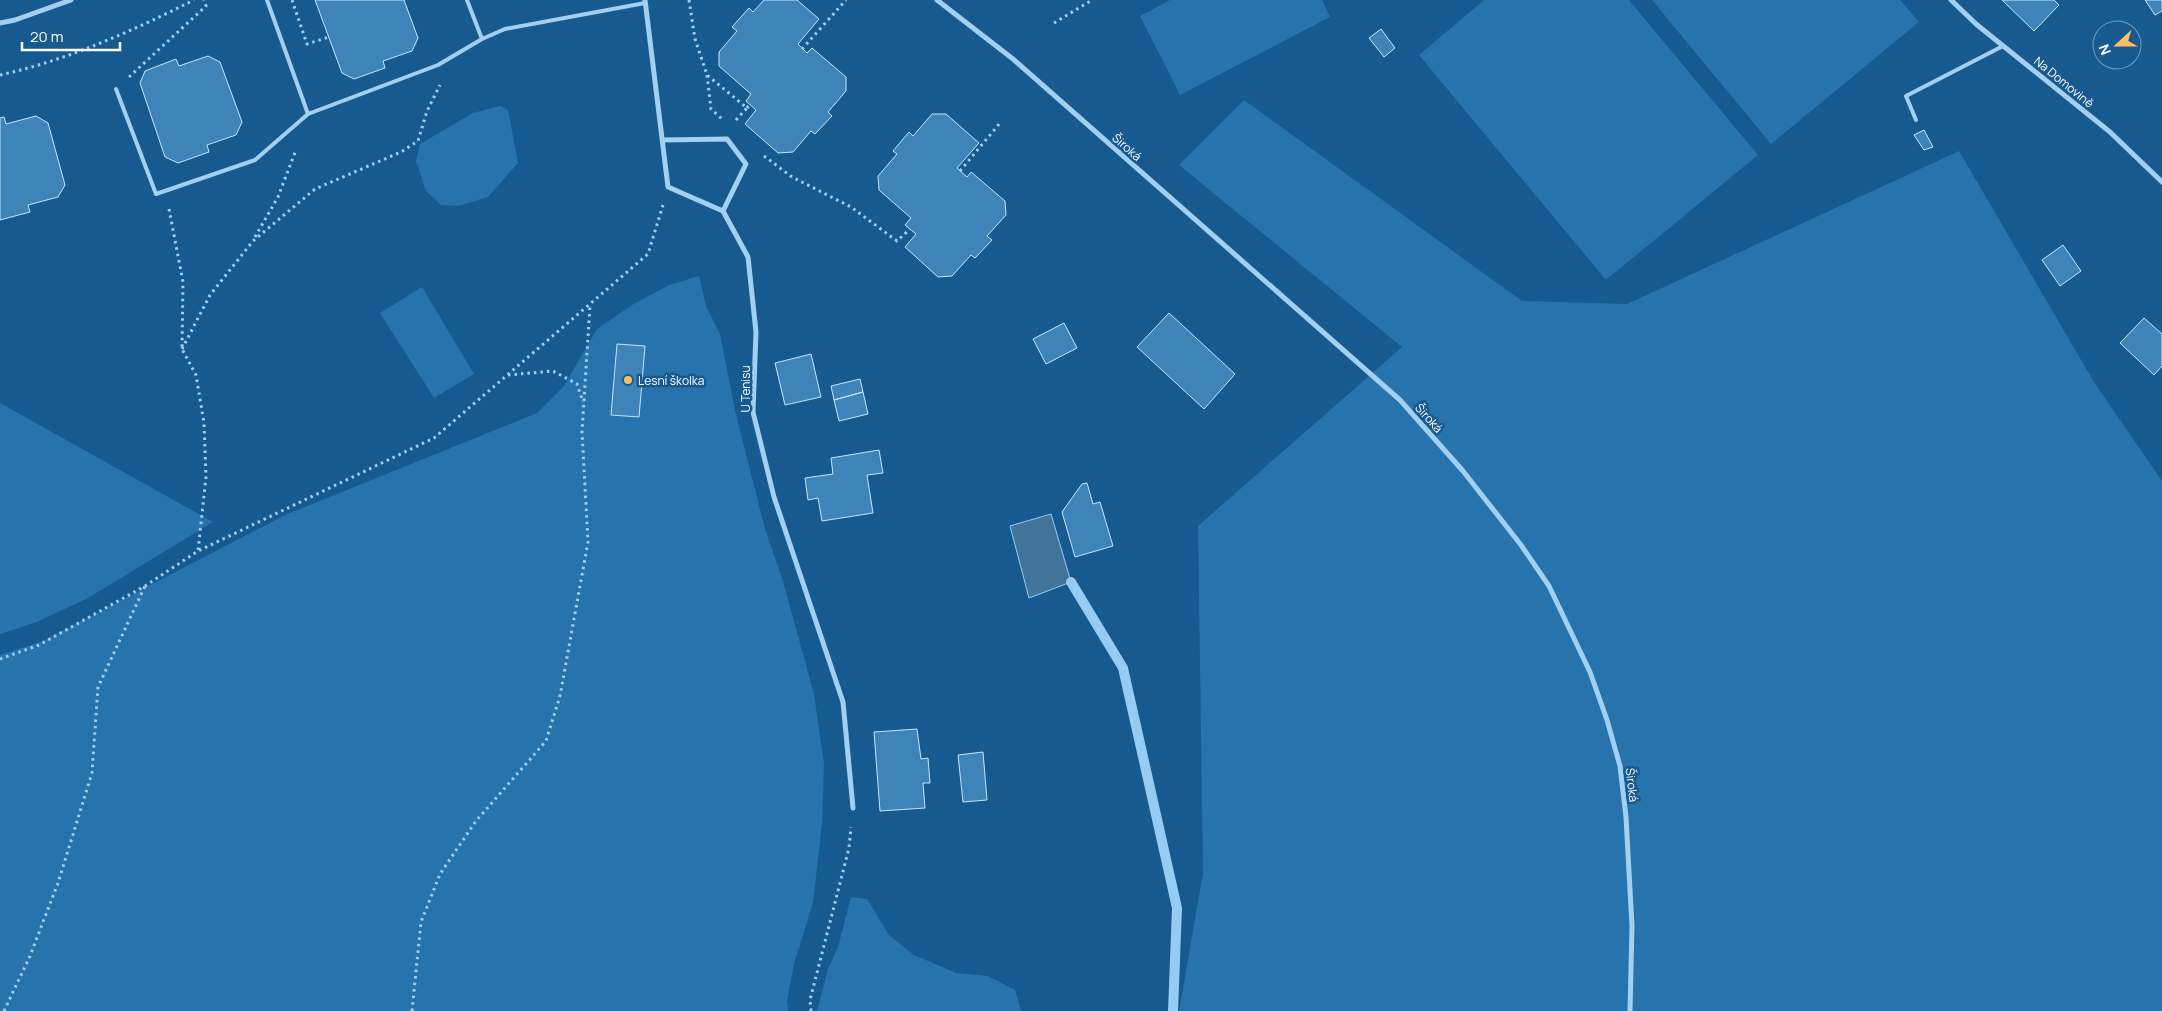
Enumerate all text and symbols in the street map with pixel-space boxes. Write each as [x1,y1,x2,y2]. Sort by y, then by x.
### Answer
scale bar [22,20,120,52]
north arrow [2092,20,2142,70]
text: 20 m [30,26,63,47]
text: N [2094,42,2115,58]
street label: Na Domovině [2030,53,2098,111]
street label: Široká [1109,129,1145,165]
street label: U Tenisu [737,365,754,413]
place label: Lesní školka [638,372,704,389]
marker: Lesní školka [622,374,634,386]
street label: Široká [1411,400,1447,436]
street label: Široká [1621,767,1643,803]

